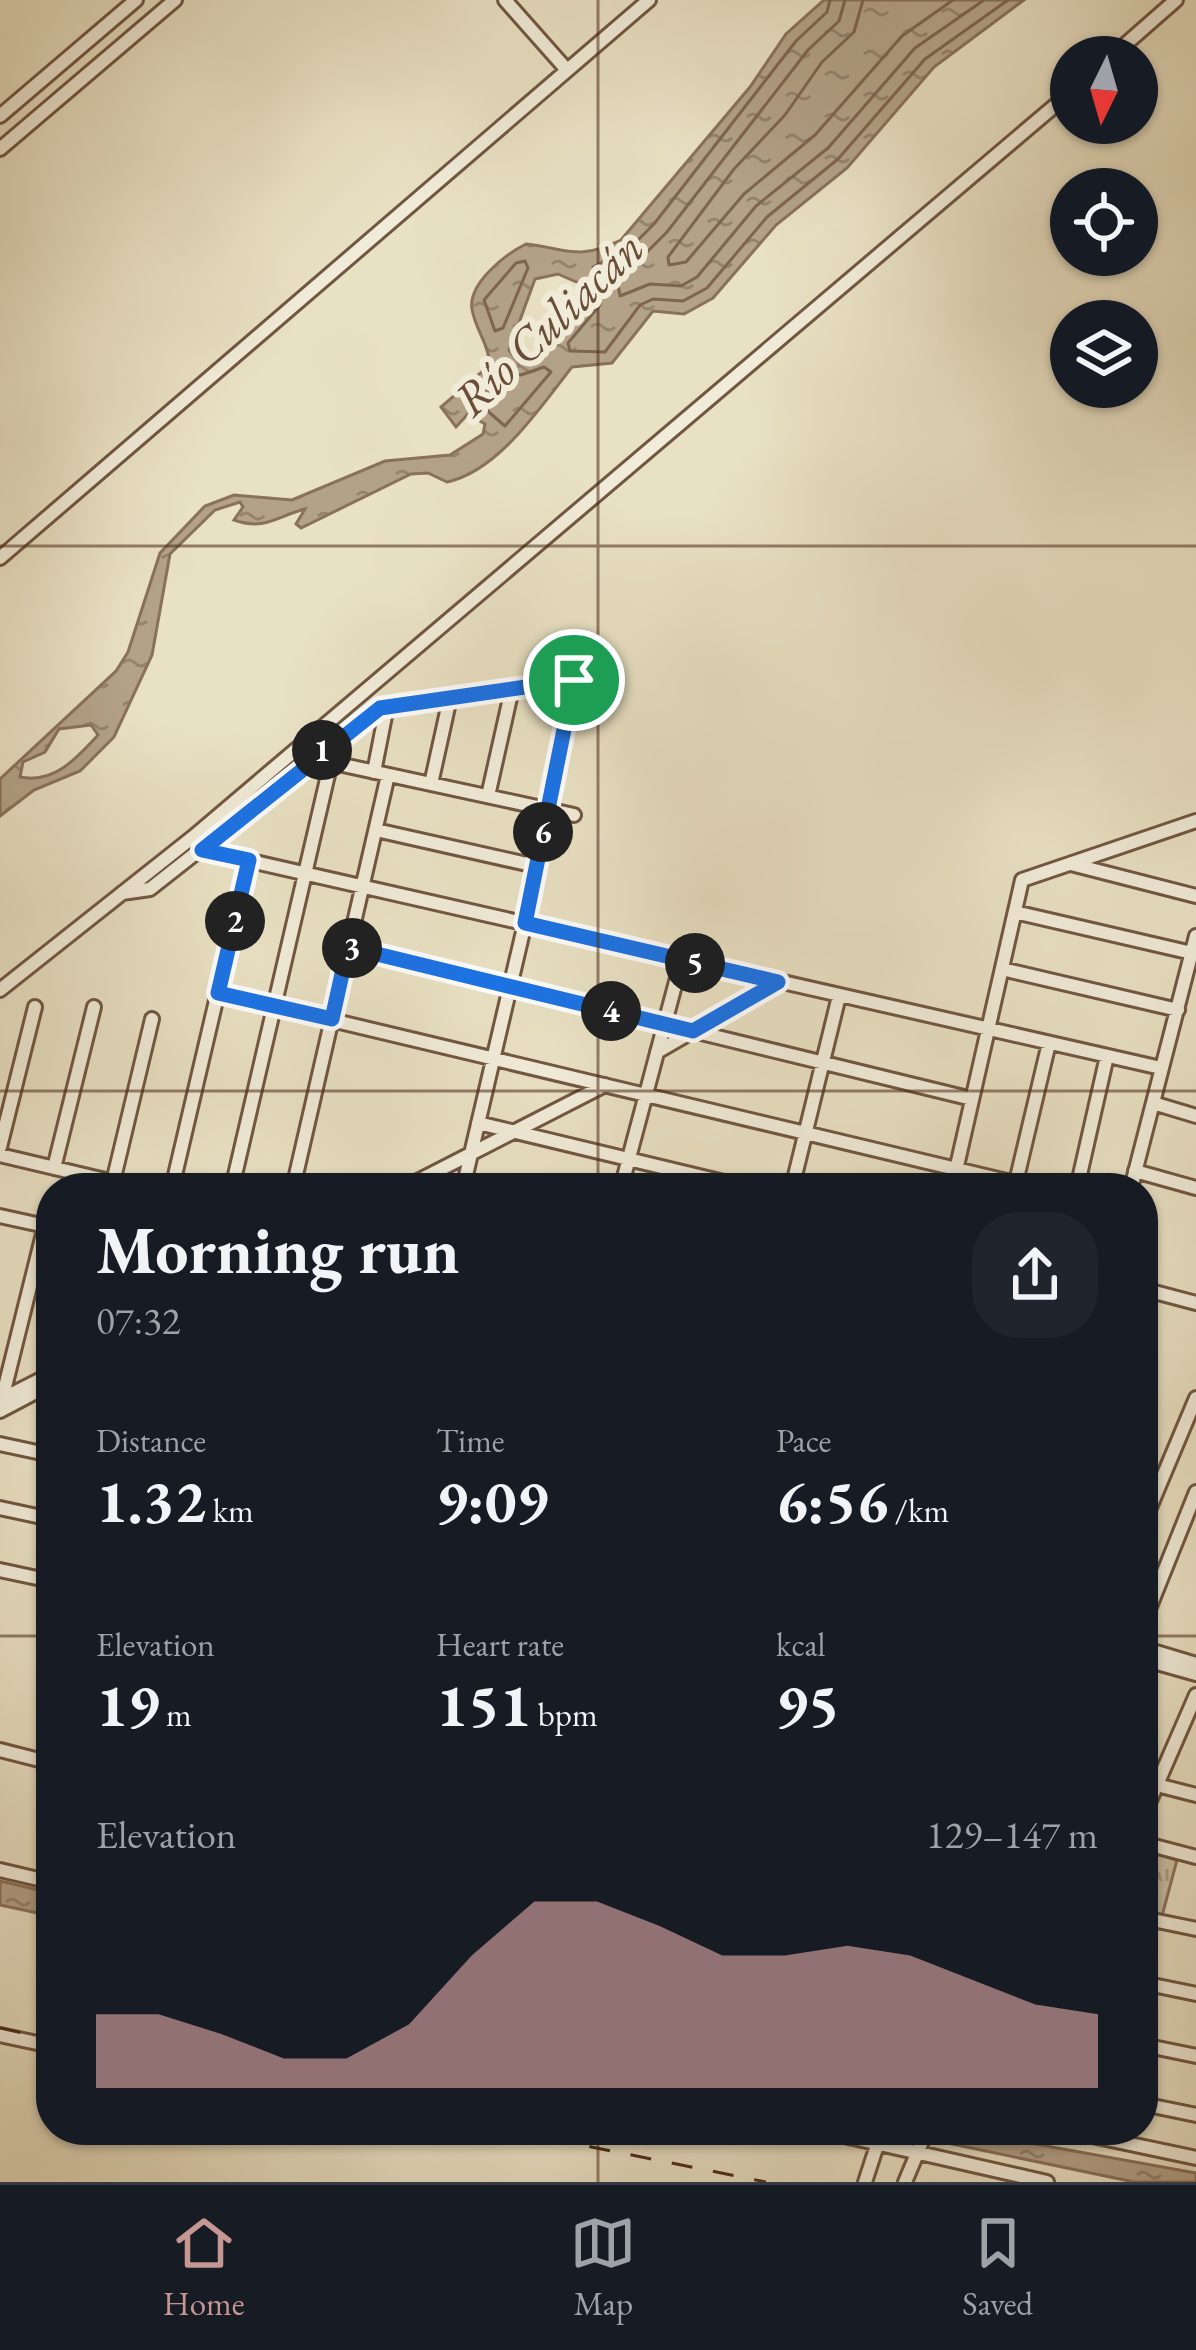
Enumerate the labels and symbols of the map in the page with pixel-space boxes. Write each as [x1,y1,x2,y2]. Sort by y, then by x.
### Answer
north arrow [1050,36,1158,144]
water label: Río Culiacán [439,217,657,429]
pin [523,629,625,731]
pin: 1 [292,720,352,780]
pin: 6 [513,802,573,862]
pin: 2 [205,891,265,951]
pin: 3 [322,918,382,978]
pin: 5 [665,933,725,993]
pin: 4 [581,981,641,1041]

